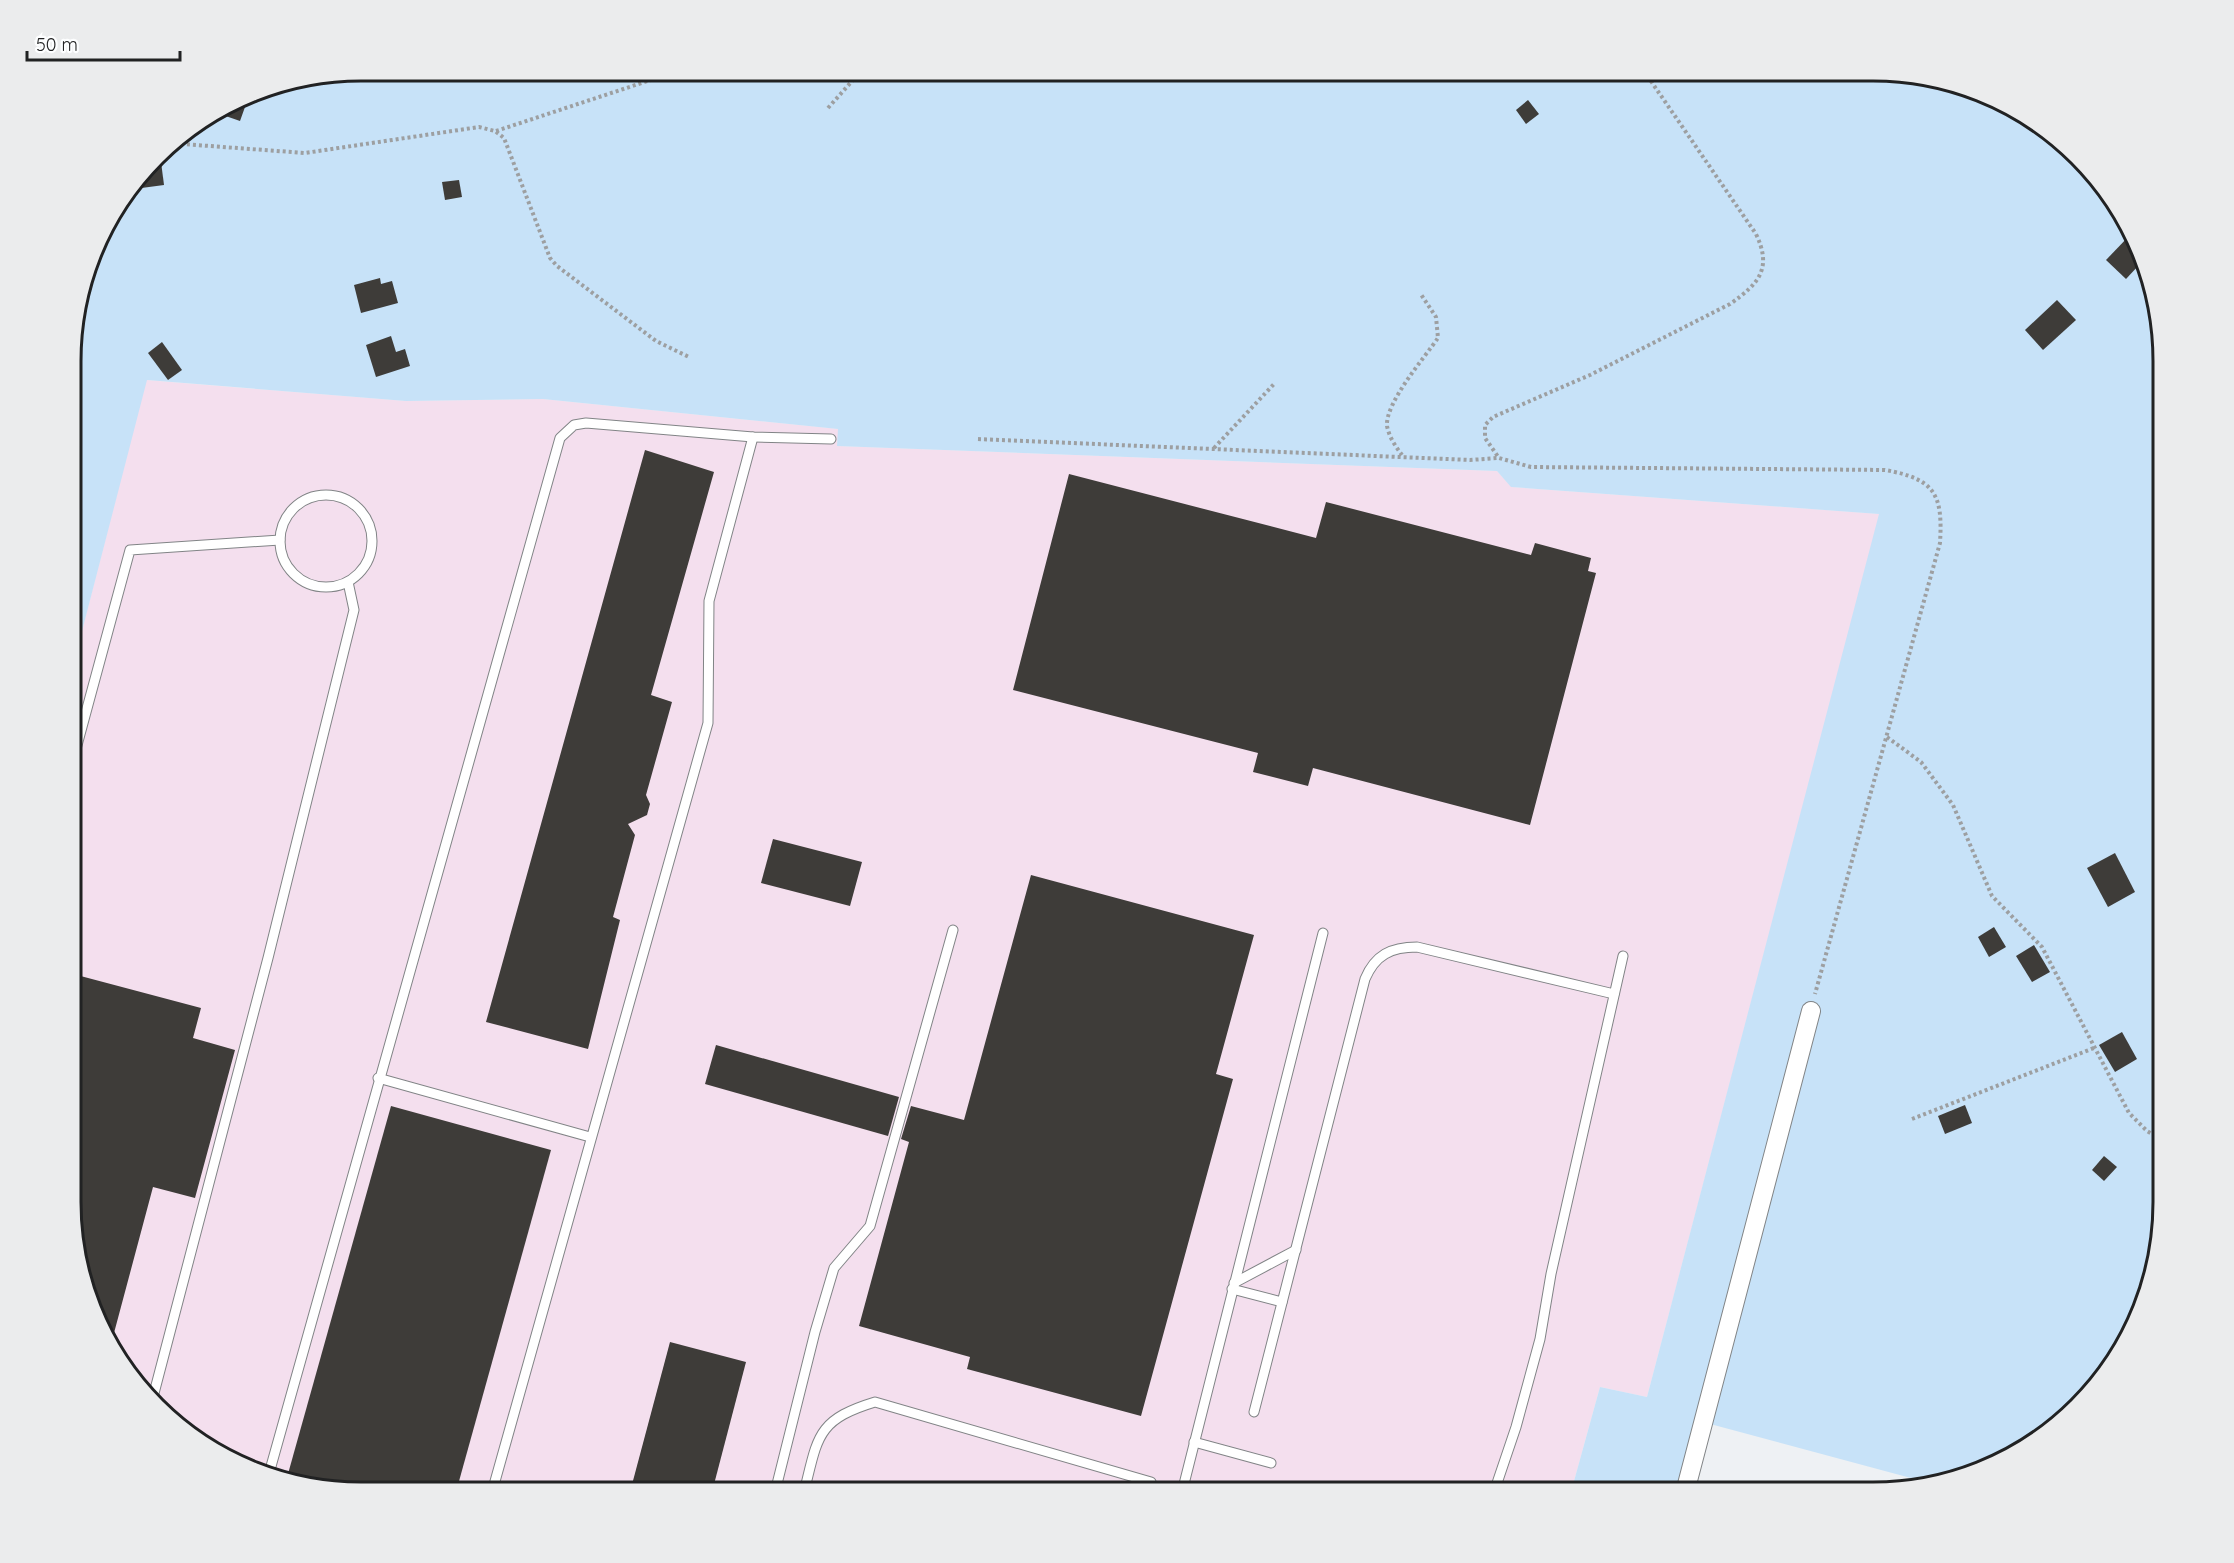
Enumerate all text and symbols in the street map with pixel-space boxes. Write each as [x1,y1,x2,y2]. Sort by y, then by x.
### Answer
scale bar [27,24,180,62]
text: 50 m [36,33,78,56]

